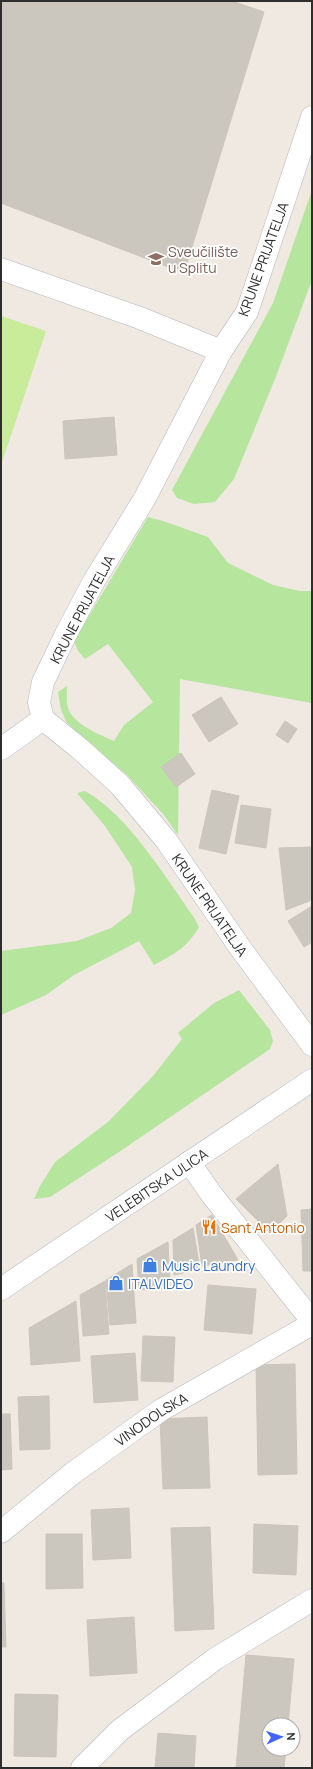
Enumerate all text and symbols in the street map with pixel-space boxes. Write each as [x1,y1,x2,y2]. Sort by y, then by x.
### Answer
street label: KRUNE PRIJATELJA [233,199,293,319]
place label: Sveučilište u Splitu [168,242,238,277]
school or university icon: Sveučilište u Splitu [147,250,165,268]
street label: KRUNE PRIJATELJA [45,551,119,667]
street label: KRUNE PRIJATELJA [168,850,253,960]
street label: VELEBITSKA ULICA [101,1143,211,1226]
restaurant icon: Sant Antonio [200,1218,218,1236]
place label: Sant Antonio [221,1218,305,1237]
shop icon: Music Laundry [141,1256,159,1274]
place label: Music Laundry [162,1256,256,1275]
shop icon: ITALVIDEO [107,1274,125,1292]
place label: ITALVIDEO [128,1274,193,1293]
street label: VINODOLSKA [110,1387,191,1450]
north arrow [261,1717,301,1757]
text: N [284,1732,299,1741]

